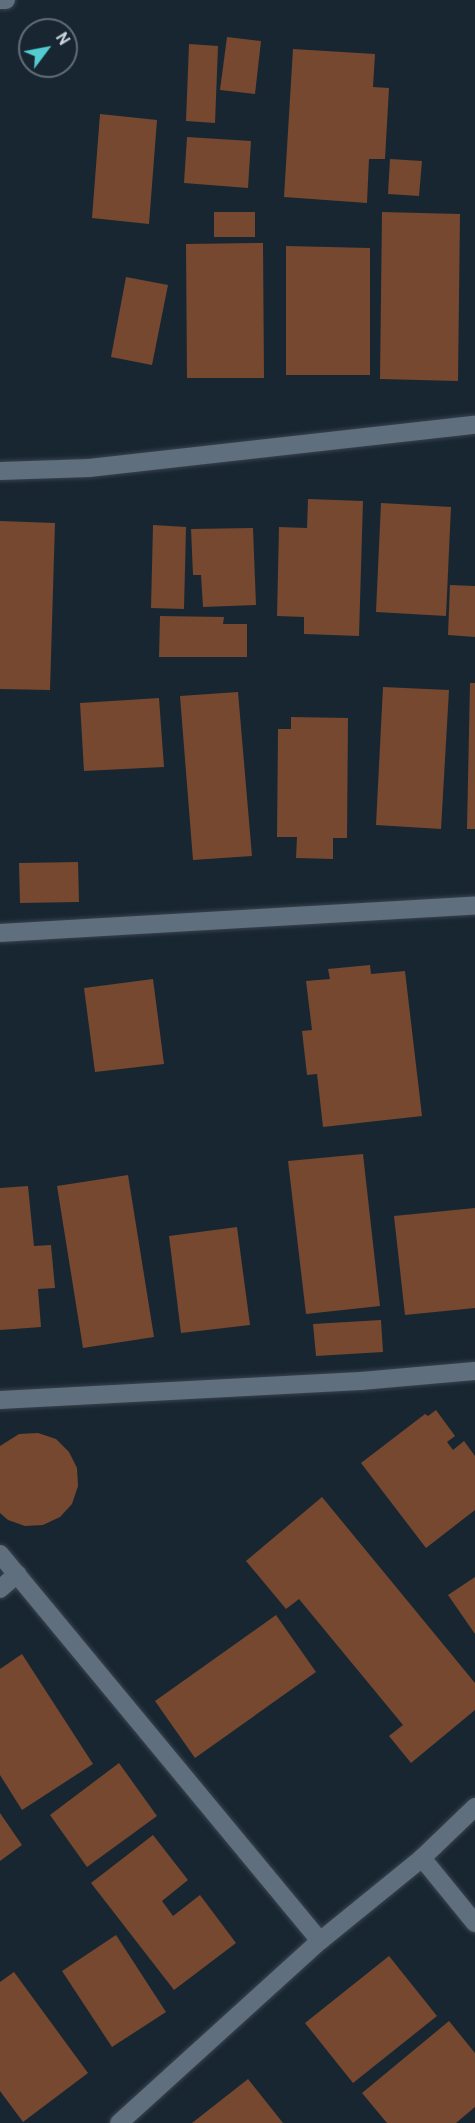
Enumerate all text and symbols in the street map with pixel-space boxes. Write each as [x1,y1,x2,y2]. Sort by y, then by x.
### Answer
north arrow [18,18,78,78]
text: N [50,29,73,50]

